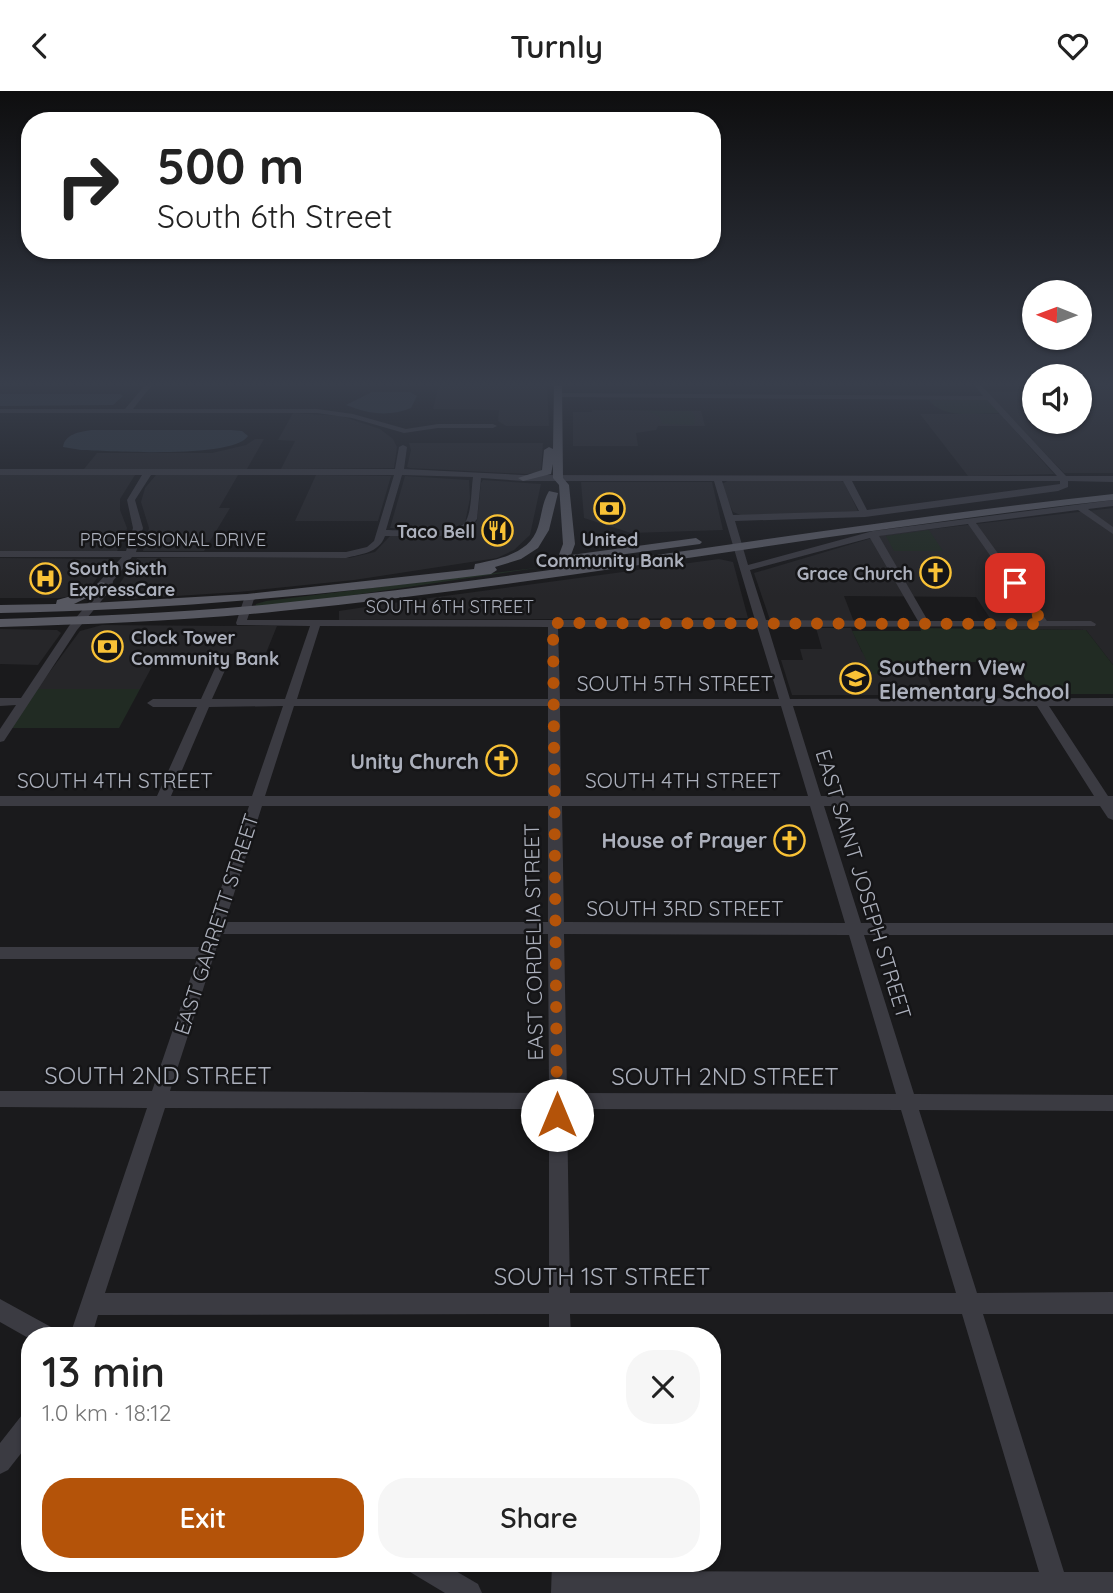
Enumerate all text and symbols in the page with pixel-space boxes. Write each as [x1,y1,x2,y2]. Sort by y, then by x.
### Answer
text: Turnly [510,26,603,66]
icon: back [21,27,59,65]
icon: heart [1054,27,1092,65]
text: 500 m [157,135,304,196]
icon: right [42,140,133,231]
text: South 6th Street [157,196,393,236]
north arrow [1022,280,1092,350]
map controls [1022,280,1092,434]
button: sound [1022,364,1092,434]
bank icon: United Community Bank [593,492,627,526]
restaurant icon: Taco Bell [481,514,515,548]
place label: Taco Bell [396,520,475,543]
street label: PROFESSIONAL DRIVE [80,528,266,551]
place label: United Community Bank [536,528,684,572]
pin [985,553,1045,613]
church icon: Grace Church [919,556,953,590]
place label: South Sixth ExpressCare [69,557,175,601]
hospital icon: South Sixth ExpressCare [29,561,63,595]
place label: Grace Church [797,562,913,585]
icon: arrive [996,564,1034,602]
street label: SOUTH 6TH STREET [366,595,534,618]
place label: Clock Tower Community Bank [131,626,279,670]
bank icon: Clock Tower Community Bank [91,630,125,664]
place label: Southern View Elementary School [879,654,1070,704]
school or university icon: Southern View Elementary School [839,662,873,696]
street label: SOUTH 5TH STREET [577,670,773,696]
church icon: Unity Church [485,744,519,778]
street label: EAST SAINT JOSEPH STREET [811,746,917,1022]
place label: Unity Church [350,748,479,774]
street label: SOUTH 4TH STREET [17,767,213,793]
street label: SOUTH 4TH STREET [585,767,781,793]
street label: EAST GARRETT STREET [168,810,264,1038]
street label: EAST CORDELIA STREET [518,823,548,1061]
church icon: House of Prayer [773,823,807,857]
place label: House of Prayer [601,827,767,853]
street label: SOUTH 3RD STREET [586,895,784,921]
street label: SOUTH 2ND STREET [44,1060,272,1090]
street label: SOUTH 2ND STREET [611,1061,839,1091]
position arrow [520,1078,594,1152]
street label: SOUTH 1ST STREET [494,1261,710,1291]
text: 13 min [42,1345,165,1398]
button: close [626,1350,700,1424]
text: 1.0 km · 18:12 [42,1398,171,1427]
button: Exit [42,1478,364,1558]
button: Share [378,1478,700,1558]

